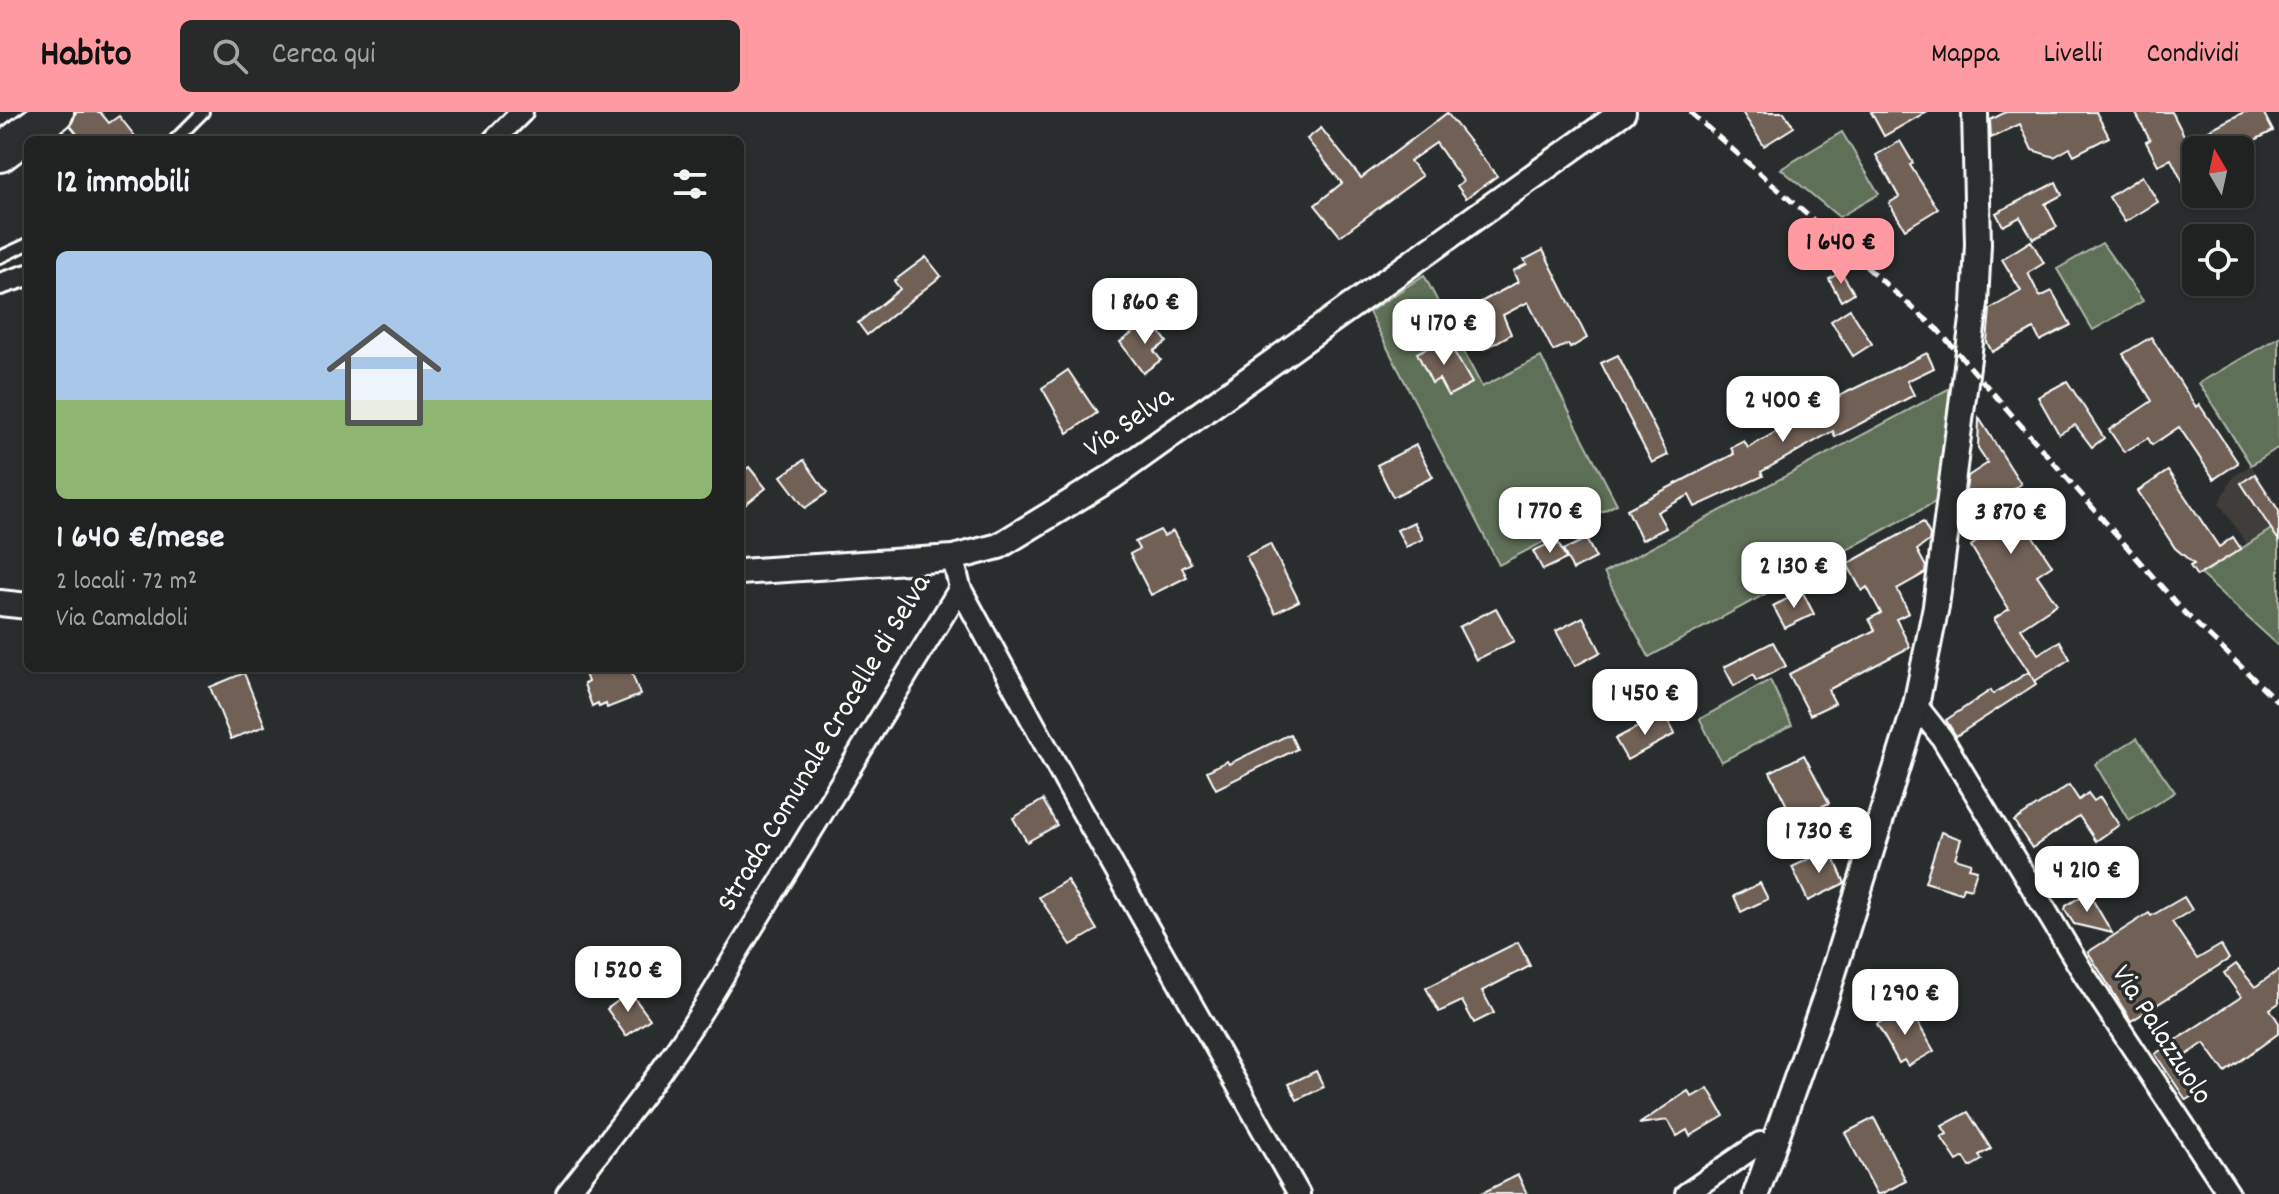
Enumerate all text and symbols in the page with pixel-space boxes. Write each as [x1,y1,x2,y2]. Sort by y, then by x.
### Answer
search box [180,20,740,92]
text: Habito [40,29,132,84]
icon: search [208,34,252,78]
text: Cerca qui [272,35,376,78]
text: Mappa [1931,36,1999,76]
text: Livelli [2043,36,2102,76]
text: Condividi [2146,36,2239,76]
north arrow [2182,136,2254,208]
map controls [2182,136,2254,296]
text: 12 immobili [56,160,189,209]
icon: filters [668,162,712,206]
pin: 1 640 € [1767,218,1915,286]
button: locate [2182,224,2254,296]
text: 1 640 € [1806,225,1876,262]
pin: 1 860 € [1071,278,1219,346]
text: 1 860 € [1110,285,1180,322]
pin: 4 170 € [1370,299,1518,367]
icon: home [312,303,456,447]
text: 4 170 € [1410,306,1478,343]
pin: 2 400 € [1709,376,1857,444]
street label: Via Selva [1076,377,1184,471]
text: 2 400 € [1745,383,1821,420]
pin: 1 770 € [1476,487,1624,555]
pin: 3 870 € [1937,488,2085,556]
text: 1 770 € [1517,494,1583,531]
text: 3 870 € [1975,495,2047,532]
text: 1 640 €/mese [56,515,225,564]
pin: 2 130 € [1720,542,1868,610]
text: 2 130 € [1759,549,1829,586]
text: 2 locali · 72 m² [56,564,197,601]
street label: Strada Comunale Crocelle di Selva [708,566,945,921]
text: Via Camaldoli [56,601,187,638]
pin: 1 450 € [1571,669,1719,737]
text: 1 450 € [1610,676,1680,713]
pin: 1 730 € [1745,807,1893,875]
text: 1 730 € [1785,814,1853,851]
pin: 4 210 € [2013,846,2161,914]
text: 4 210 € [2053,853,2121,890]
pin: 1 520 € [554,946,702,1014]
text: 1 520 € [593,953,663,990]
street label: Via Palazzuolo [2099,957,2221,1115]
pin: 1 290 € [1831,969,1979,1037]
text: 1 290 € [1870,976,1940,1013]

